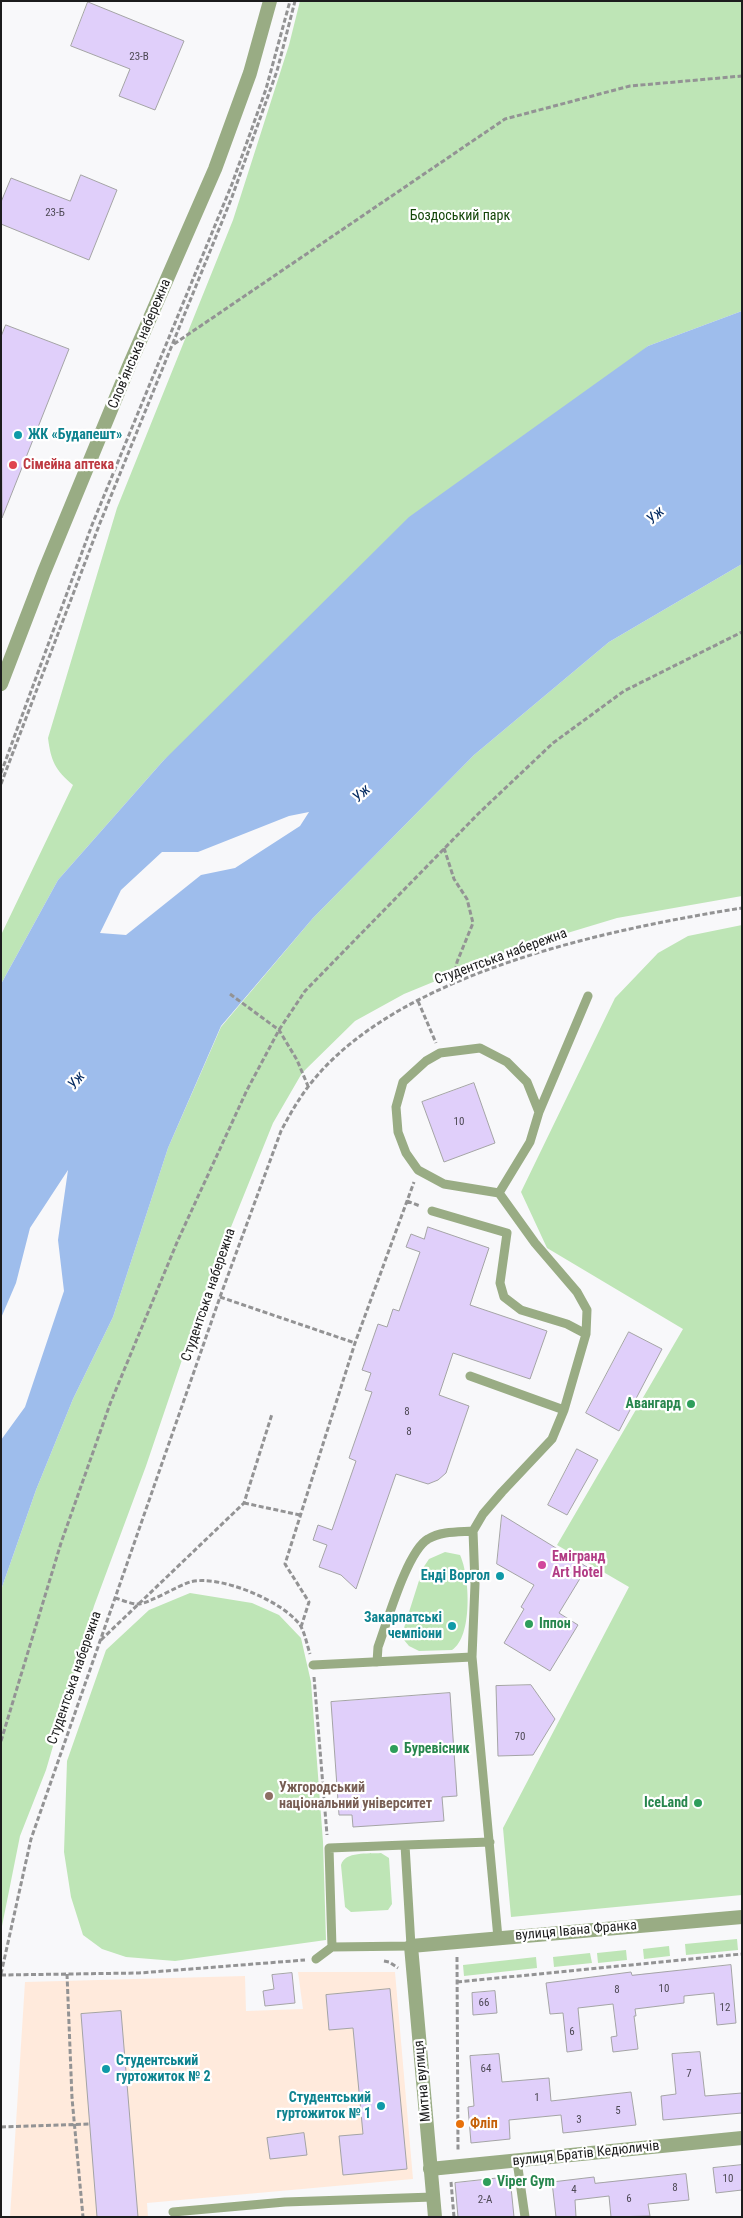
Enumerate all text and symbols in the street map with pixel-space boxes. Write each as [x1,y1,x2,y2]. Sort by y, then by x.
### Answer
house number: 23-В [129,50,149,64]
house number: 23-Б [45,206,65,220]
park label: Боздоський парк [410,208,510,224]
street label: Словʼянська набережна [105,277,175,411]
place label: ЖК «Будапешт» [28,427,122,443]
marker: ЖК «Будапешт» [12,429,24,441]
place label: Сімейна аптека [23,457,114,473]
marker: Сімейна аптека [7,459,19,471]
water label: Уж [643,503,669,529]
water label: Уж [349,781,375,807]
street label: Студентська набережна [433,925,569,989]
water label: Уж [64,1068,90,1094]
house number: 10 [454,1115,464,1129]
street label: Студентська набережна [178,1226,240,1364]
place label: Авангард [626,1396,681,1412]
marker: Авангард [685,1398,697,1410]
house number: 8 [404,1405,410,1419]
house number: 8 [406,1425,412,1439]
place label: Емігранд Art Hotel [552,1549,605,1581]
marker: Емігранд Art Hotel [536,1559,548,1571]
place label: Енді Воргол [421,1568,490,1584]
marker: Енді Воргол [494,1570,506,1582]
street label: Студентська набережна [44,1609,106,1747]
place label: Закарпатські чемпіони [364,1610,442,1642]
place label: Іппон [539,1616,571,1632]
marker: Іппон [523,1618,535,1630]
marker: Закарпатські чемпіони [446,1620,458,1632]
house number: 70 [515,1730,525,1744]
place label: Буревісник [404,1741,469,1757]
marker: Буревісник [388,1743,400,1755]
place label: Ужгородський національний університет [279,1780,432,1812]
marker: Ужгородський національний університет [263,1790,275,1802]
place label: IceLand [644,1795,688,1811]
marker: IceLand [692,1797,704,1809]
street label: вулиця Івана Франка [514,1917,638,1945]
house number: 10 [659,1982,669,1996]
house number: 8 [614,1983,620,1997]
house number: 66 [479,1996,489,2010]
house number: 12 [720,2001,730,2015]
house number: 6 [569,2025,575,2039]
street label: Митна вулиця [411,2040,435,2122]
place label: Студентський гуртожиток № 2 [116,2053,210,2086]
house number: 64 [481,2062,491,2076]
marker: Студентський гуртожиток № 2 [100,2063,112,2075]
house number: 7 [686,2067,692,2081]
place label: Студентський гуртожиток № 1 [277,2090,371,2122]
house number: 1 [534,2091,540,2105]
marker: Студентський гуртожиток № 1 [375,2100,387,2112]
house number: 5 [615,2104,621,2118]
house number: 3 [576,2113,582,2127]
place label: Фліп [470,2116,498,2132]
marker: Фліп [454,2118,466,2130]
street label: вулиця Братів Кедюличів [512,2138,660,2170]
house number: 10 [723,2172,733,2186]
place label: Viper Gym [497,2174,555,2190]
marker: Viper Gym [481,2176,493,2188]
house number: 8 [672,2181,678,2195]
house number: 4 [571,2183,577,2197]
house number: 6 [626,2192,632,2206]
house number: 2-А [478,2193,492,2207]

